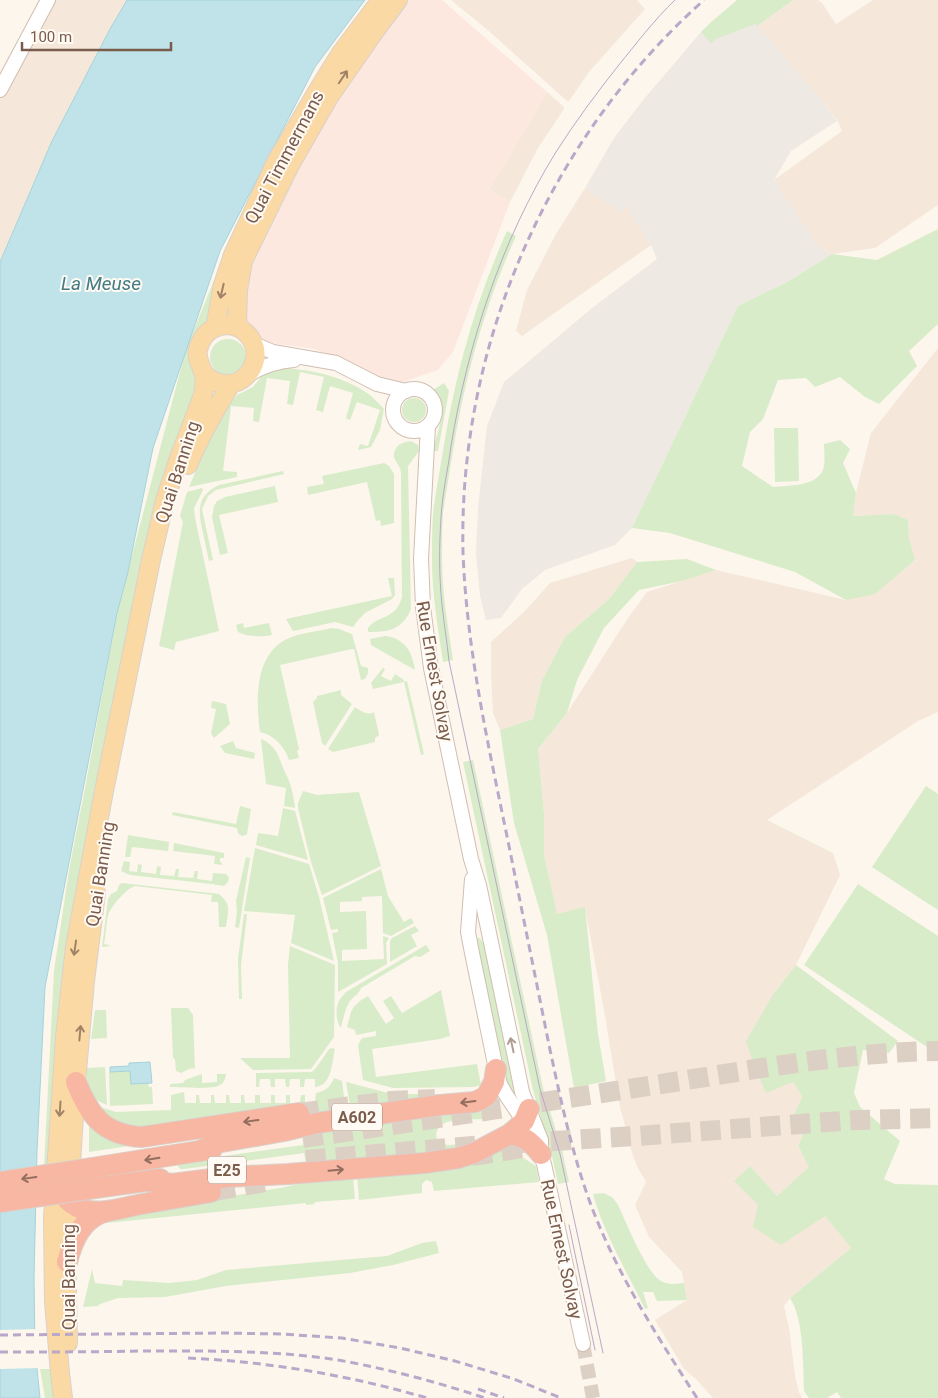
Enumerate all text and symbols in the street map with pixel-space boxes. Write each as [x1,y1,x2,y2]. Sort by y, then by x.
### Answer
scale bar [22,20,171,52]
text: 100 m [30,28,72,46]
one-way arrow [338,70,348,84]
street label: Quai Timmermans [240,87,328,227]
water label: La Meuse [61,272,141,295]
one-way arrow [217,283,226,299]
street label: Quai Banning [151,418,203,526]
street label: Rue Ernest Solvay [412,599,458,744]
street label: Quai Banning [81,820,119,928]
one-way arrow [70,939,80,955]
one-way arrow [75,1025,85,1041]
one-way arrow [507,1037,516,1053]
one-way arrow [461,1097,477,1107]
one-way arrow [55,1101,64,1117]
road number: A602 [332,1104,382,1130]
one-way arrow [243,1116,259,1126]
one-way arrow [144,1154,160,1164]
road number: E25 [208,1156,246,1184]
one-way arrow [328,1165,344,1175]
one-way arrow [21,1173,37,1183]
street label: Rue Ernest Solvay [537,1177,587,1321]
street label: Quai Banning [58,1224,79,1330]

